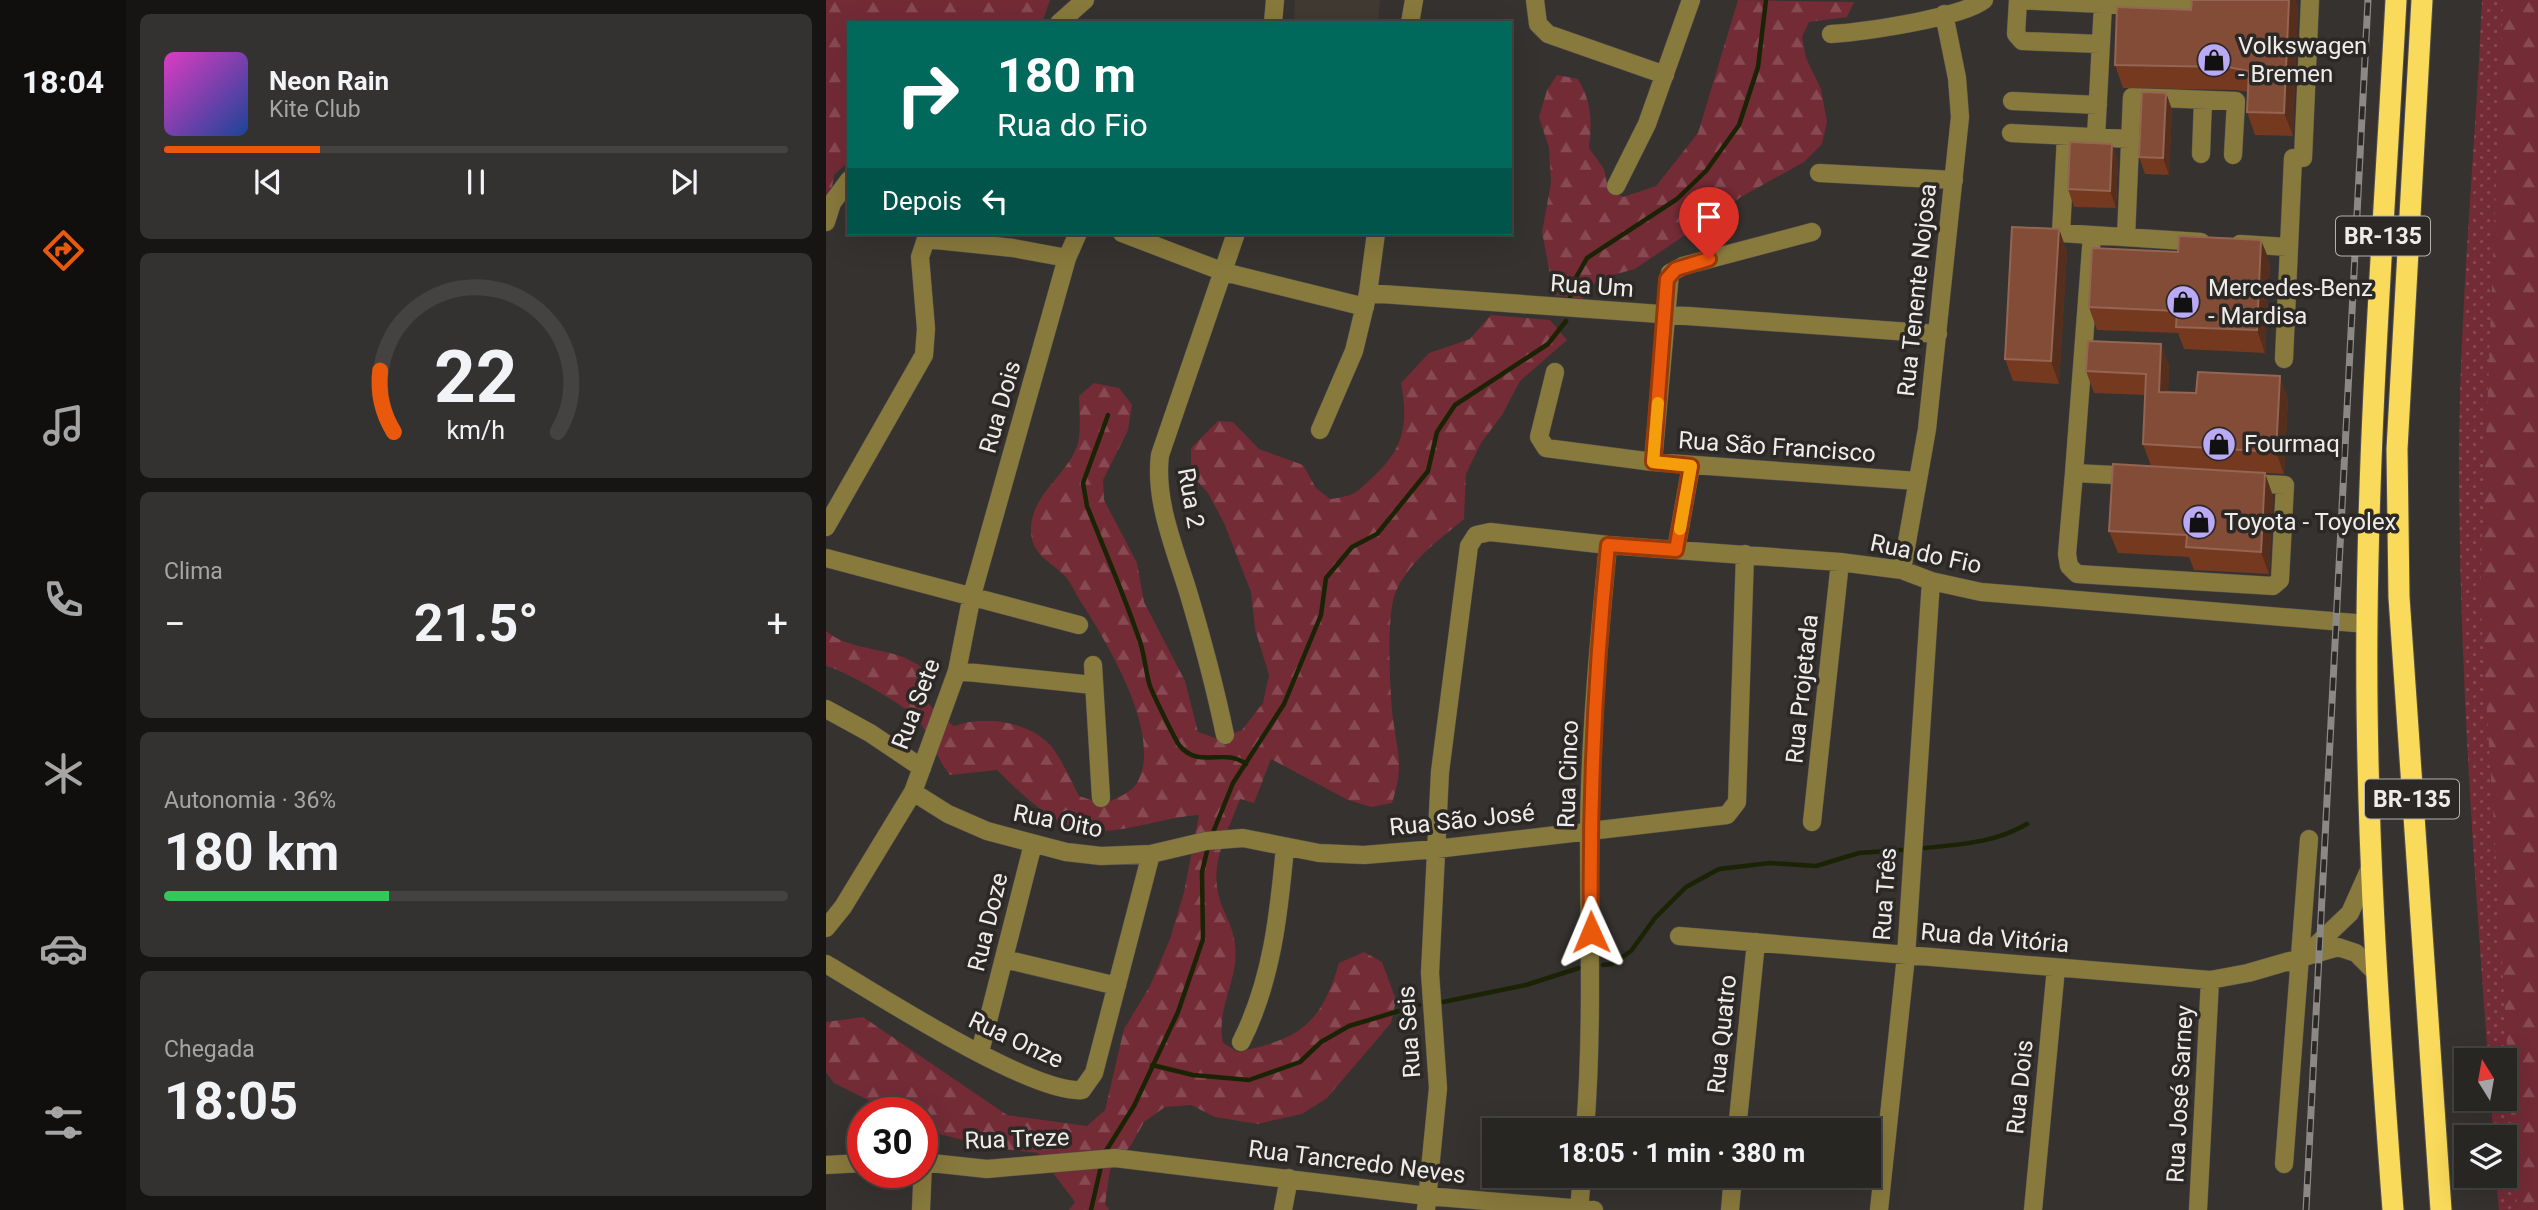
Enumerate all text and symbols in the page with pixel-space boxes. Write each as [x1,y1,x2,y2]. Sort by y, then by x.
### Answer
place label: Volkswagen - Bremen [2238,32,2367,88]
shop icon: Volkswagen - Bremen [2195,41,2233,79]
text: 180 m [997,47,1136,104]
icon: right [882,49,973,140]
text: 18:04 [22,63,104,101]
text: Neon Rain [269,66,389,96]
text: Kite Club [269,96,361,123]
text: Rua do Fio [997,106,1148,144]
icon: previous [249,163,287,201]
icon: pause [457,163,495,201]
icon: next [665,163,703,201]
icon: left [976,182,1014,220]
street label: Rua Tenente Nojosa [1892,182,1942,398]
text: Depois [882,186,962,216]
pin [1679,187,1739,259]
icon: arrive [1690,198,1728,236]
road number: BR-135 [2336,216,2430,256]
icon: directions [39,226,88,275]
street label: Rua Um [1549,269,1635,303]
place label: Mercedes-Benz - Mardisa [2208,274,2373,330]
shop icon: Mercedes-Benz - Mardisa [2164,283,2202,321]
text: 22 [434,334,518,420]
street label: Rua Dois [973,358,1027,456]
icon: music [39,401,88,450]
text: km/h [447,416,505,445]
shop icon: Fourmaq [2200,425,2238,463]
street label: Rua São Francisco [1677,426,1877,468]
place label: Fourmaq [2244,430,2340,458]
street label: Rua 2 [1172,466,1210,530]
shop icon: Toyota - Toyolex [2180,503,2218,541]
place label: Toyota - Toyolex [2224,508,2397,536]
street label: Rua do Fio [1868,529,1984,579]
text: Clima [164,558,223,585]
icon: phone [39,575,88,624]
text: 21.5° [414,593,539,654]
text: − [164,602,186,646]
text: + [766,602,788,646]
street label: Rua Projetada [1780,613,1824,765]
street label: Rua Sete [886,655,946,753]
street label: Rua Cinco [1552,720,1584,828]
icon: climate [39,749,88,798]
road number: BR-135 [2365,779,2459,818]
text: Autonomia · 36% [164,787,336,814]
street label: Rua São José [1388,798,1536,842]
street label: Rua Oito [1011,799,1105,843]
text: 180 km [164,822,339,883]
street label: Rua Três [1868,847,1902,941]
street label: Rua Doze [962,870,1014,974]
position arrow [1554,895,1628,969]
street label: Rua da Vitória [1920,918,2070,958]
icon: car [39,924,88,973]
street label: Rua Quatro [1702,973,1742,1095]
street label: Rua Seis [1392,985,1426,1079]
street label: Rua José Sarney [2161,1004,2199,1183]
street label: Rua Onze [964,1006,1068,1074]
text: Chegada [164,1036,255,1063]
street label: Rua Dois [2001,1038,2039,1136]
north arrow [2454,1048,2516,1111]
map controls [2454,1048,2517,1188]
text: 18:05 [164,1071,298,1132]
speed limit sign: 30 [847,1097,938,1188]
icon: filters [39,1098,88,1147]
street label: Rua Treze [964,1123,1070,1155]
button: layers [2454,1125,2517,1188]
street label: Rua Tancredo Neves [1247,1135,1467,1189]
text: 18:05 · 1 min · 380 m [1558,1138,1805,1168]

